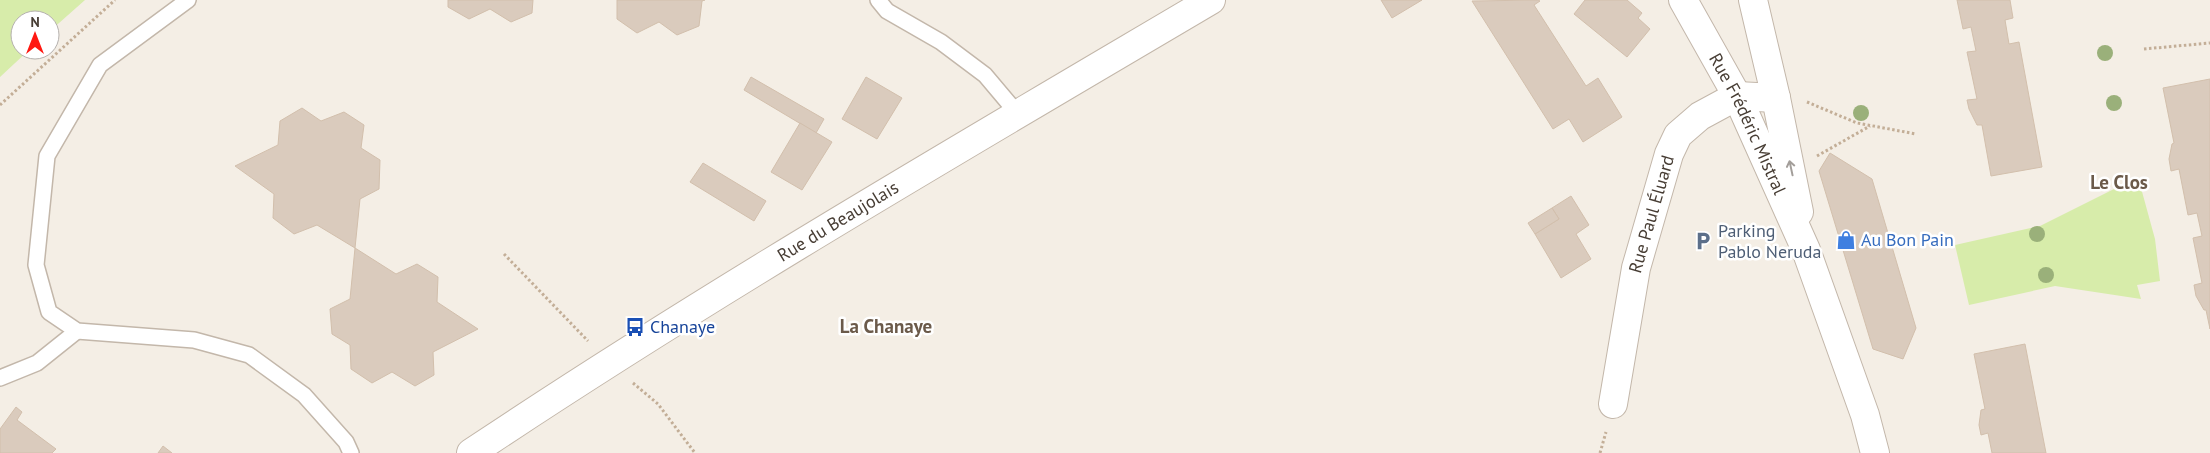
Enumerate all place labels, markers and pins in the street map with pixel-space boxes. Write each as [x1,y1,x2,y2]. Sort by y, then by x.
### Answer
place label: Parking Pablo Neruda [1718,219,1821,263]
place label: Au Bon Pain [1861,228,1954,251]
shop icon: Au Bon Pain [1835,229,1857,251]
parking icon: Parking Pablo Neruda [1692,230,1714,252]
place label: Chanaye [650,315,715,338]
bus stop icon: Chanaye [624,316,646,338]

